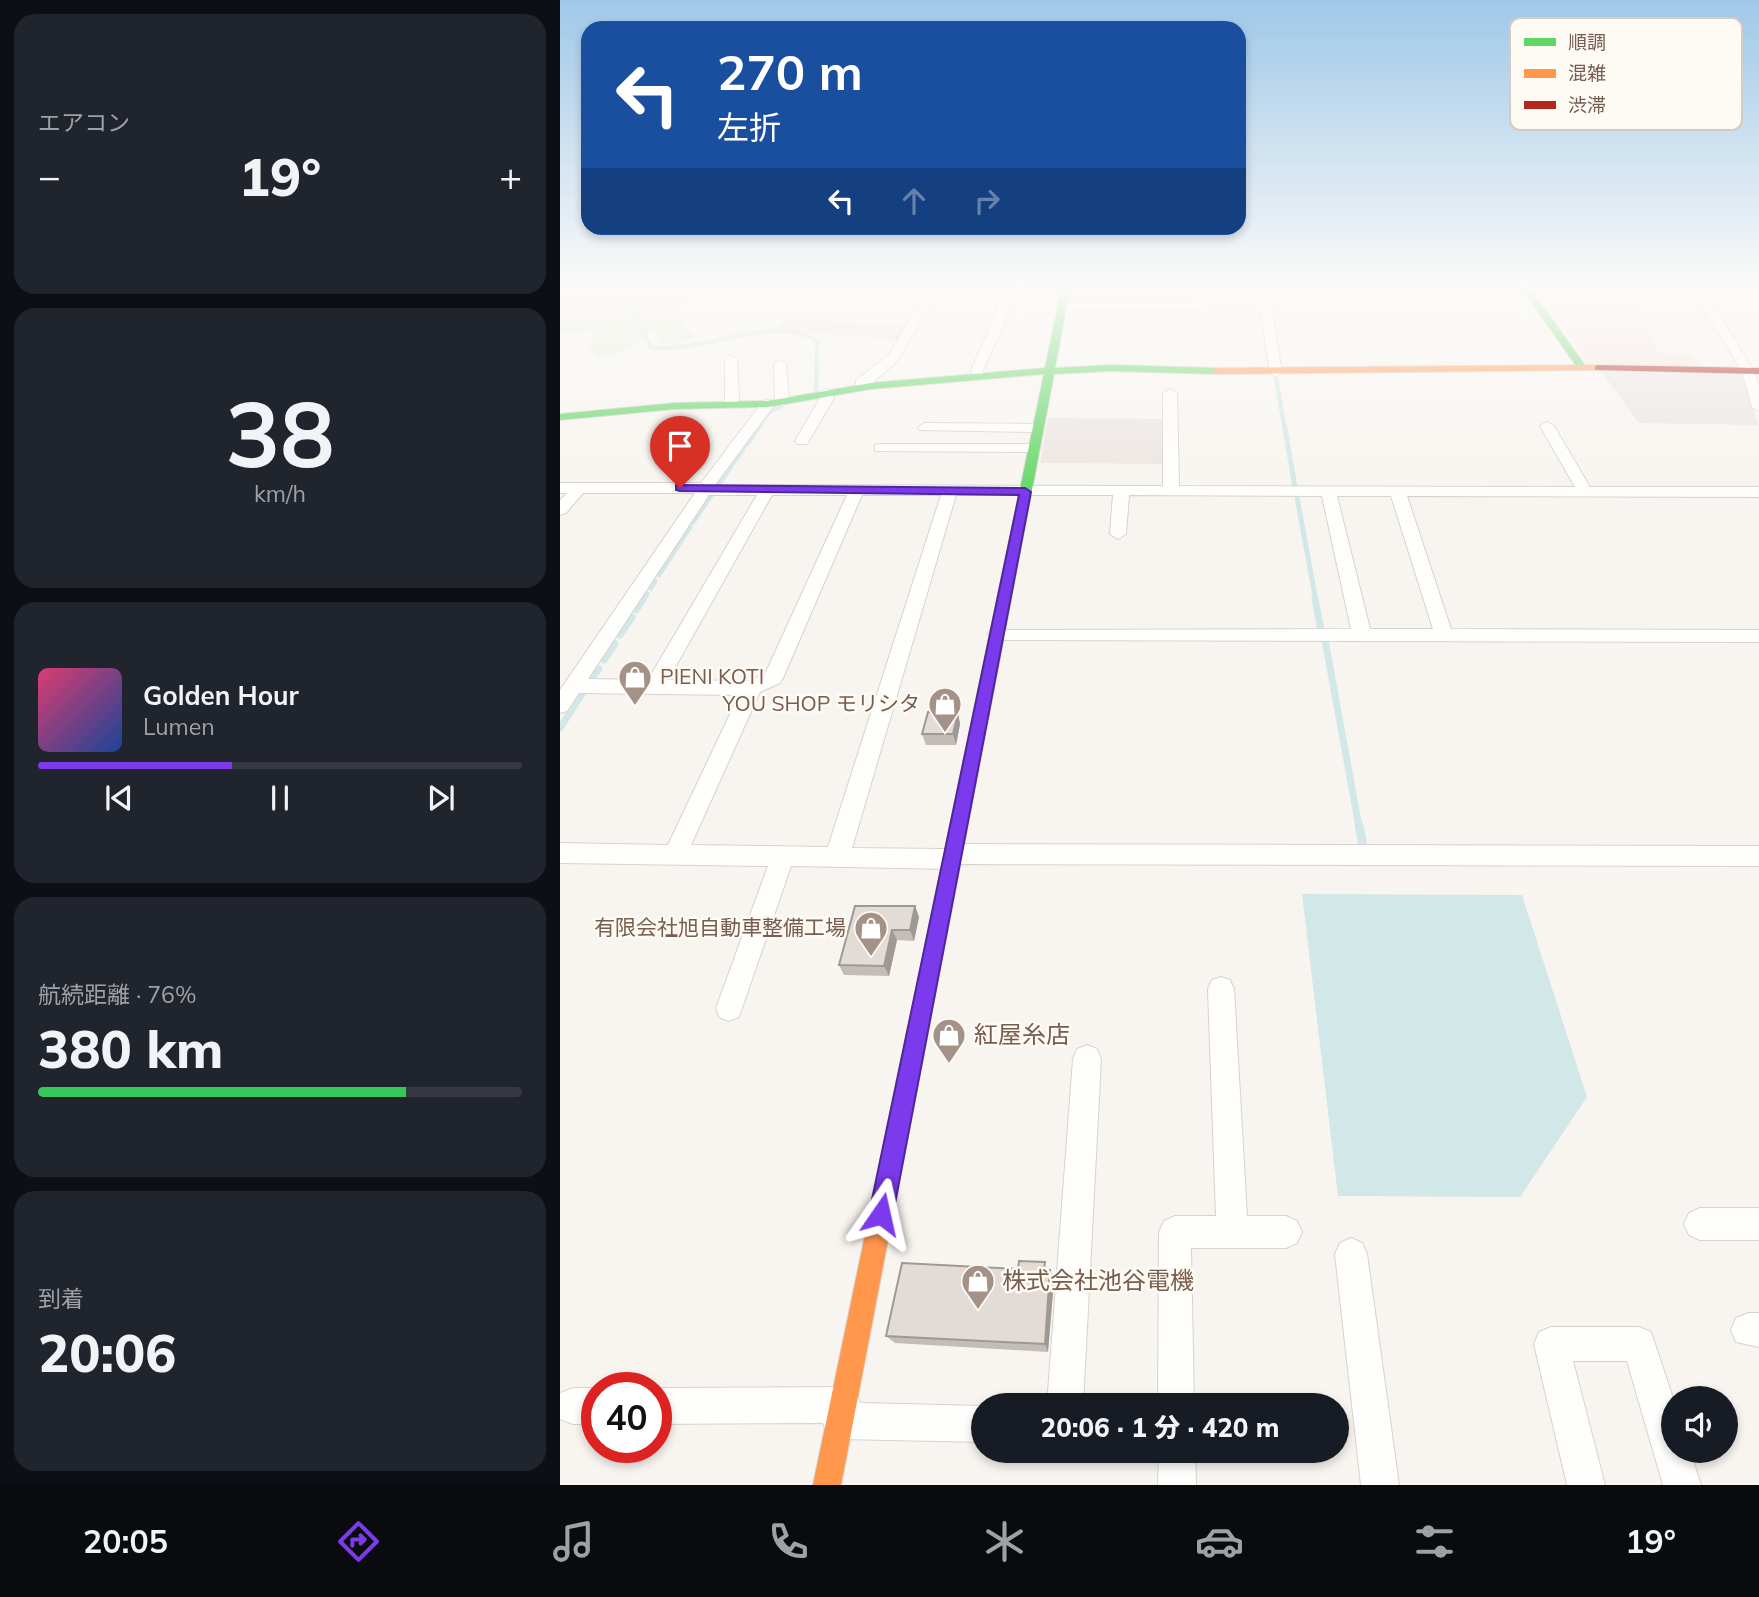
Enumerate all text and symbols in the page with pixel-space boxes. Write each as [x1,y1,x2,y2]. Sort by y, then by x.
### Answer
legend [1510,18,1742,130]
text: 順調 [1568,30,1606,54]
text: 270 m [717,41,863,102]
icon: left [602,49,693,140]
text: 混雑 [1568,61,1606,85]
text: 渋滞 [1568,93,1606,117]
text: 左折 [717,107,781,147]
text: エアコン [38,108,130,137]
text: 19° [239,144,321,209]
text: − [38,152,61,200]
text: + [499,152,522,200]
icon: left [822,182,860,220]
icon: ahead [895,182,933,220]
icon: right [968,182,1006,220]
text: 38 [225,376,335,490]
pin [650,416,710,488]
icon: arrive [661,427,699,465]
text: km/h [254,479,306,508]
shop icon: PIENI KOTI [616,658,654,707]
place label: PIENI KOTI [660,663,764,689]
text: Golden Hour [143,679,299,712]
shop icon: YOU SHOP モリシタ [926,685,964,734]
place label: YOU SHOP モリシタ [722,690,920,716]
text: Lumen [143,712,215,741]
icon: previous [100,779,138,817]
icon: pause [261,779,299,817]
icon: next [422,779,460,817]
shop icon: 有限会社旭自動車整備工場 [852,909,890,958]
place label: 有限会社旭自動車整備工場 [594,914,846,940]
text: 航続距離 · 76% [38,980,196,1009]
text: 380 km [38,1016,223,1081]
shop icon: 紅屋糸店 [930,1016,968,1065]
place label: 紅屋糸店 [974,1019,1070,1049]
position arrow [844,1177,918,1251]
shop icon: 株式会社池谷電機 [959,1262,997,1311]
place label: 株式会社池谷電機 [1002,1265,1194,1295]
text: 到着 [38,1284,84,1313]
text: 20:06 [38,1320,176,1385]
speed limit sign: 40 [581,1372,672,1463]
map controls [1661,1386,1738,1463]
button: sound [1661,1386,1738,1463]
text: 20:06 · 1 分 · 420 m [1041,1411,1279,1444]
icon: directions [334,1517,383,1566]
icon: music [549,1517,598,1566]
icon: phone [764,1517,813,1566]
icon: climate [980,1517,1029,1566]
icon: car [1195,1517,1244,1566]
icon: filters [1410,1517,1459,1566]
text: 20:05 [83,1521,168,1561]
text: 19° [1625,1521,1676,1561]

